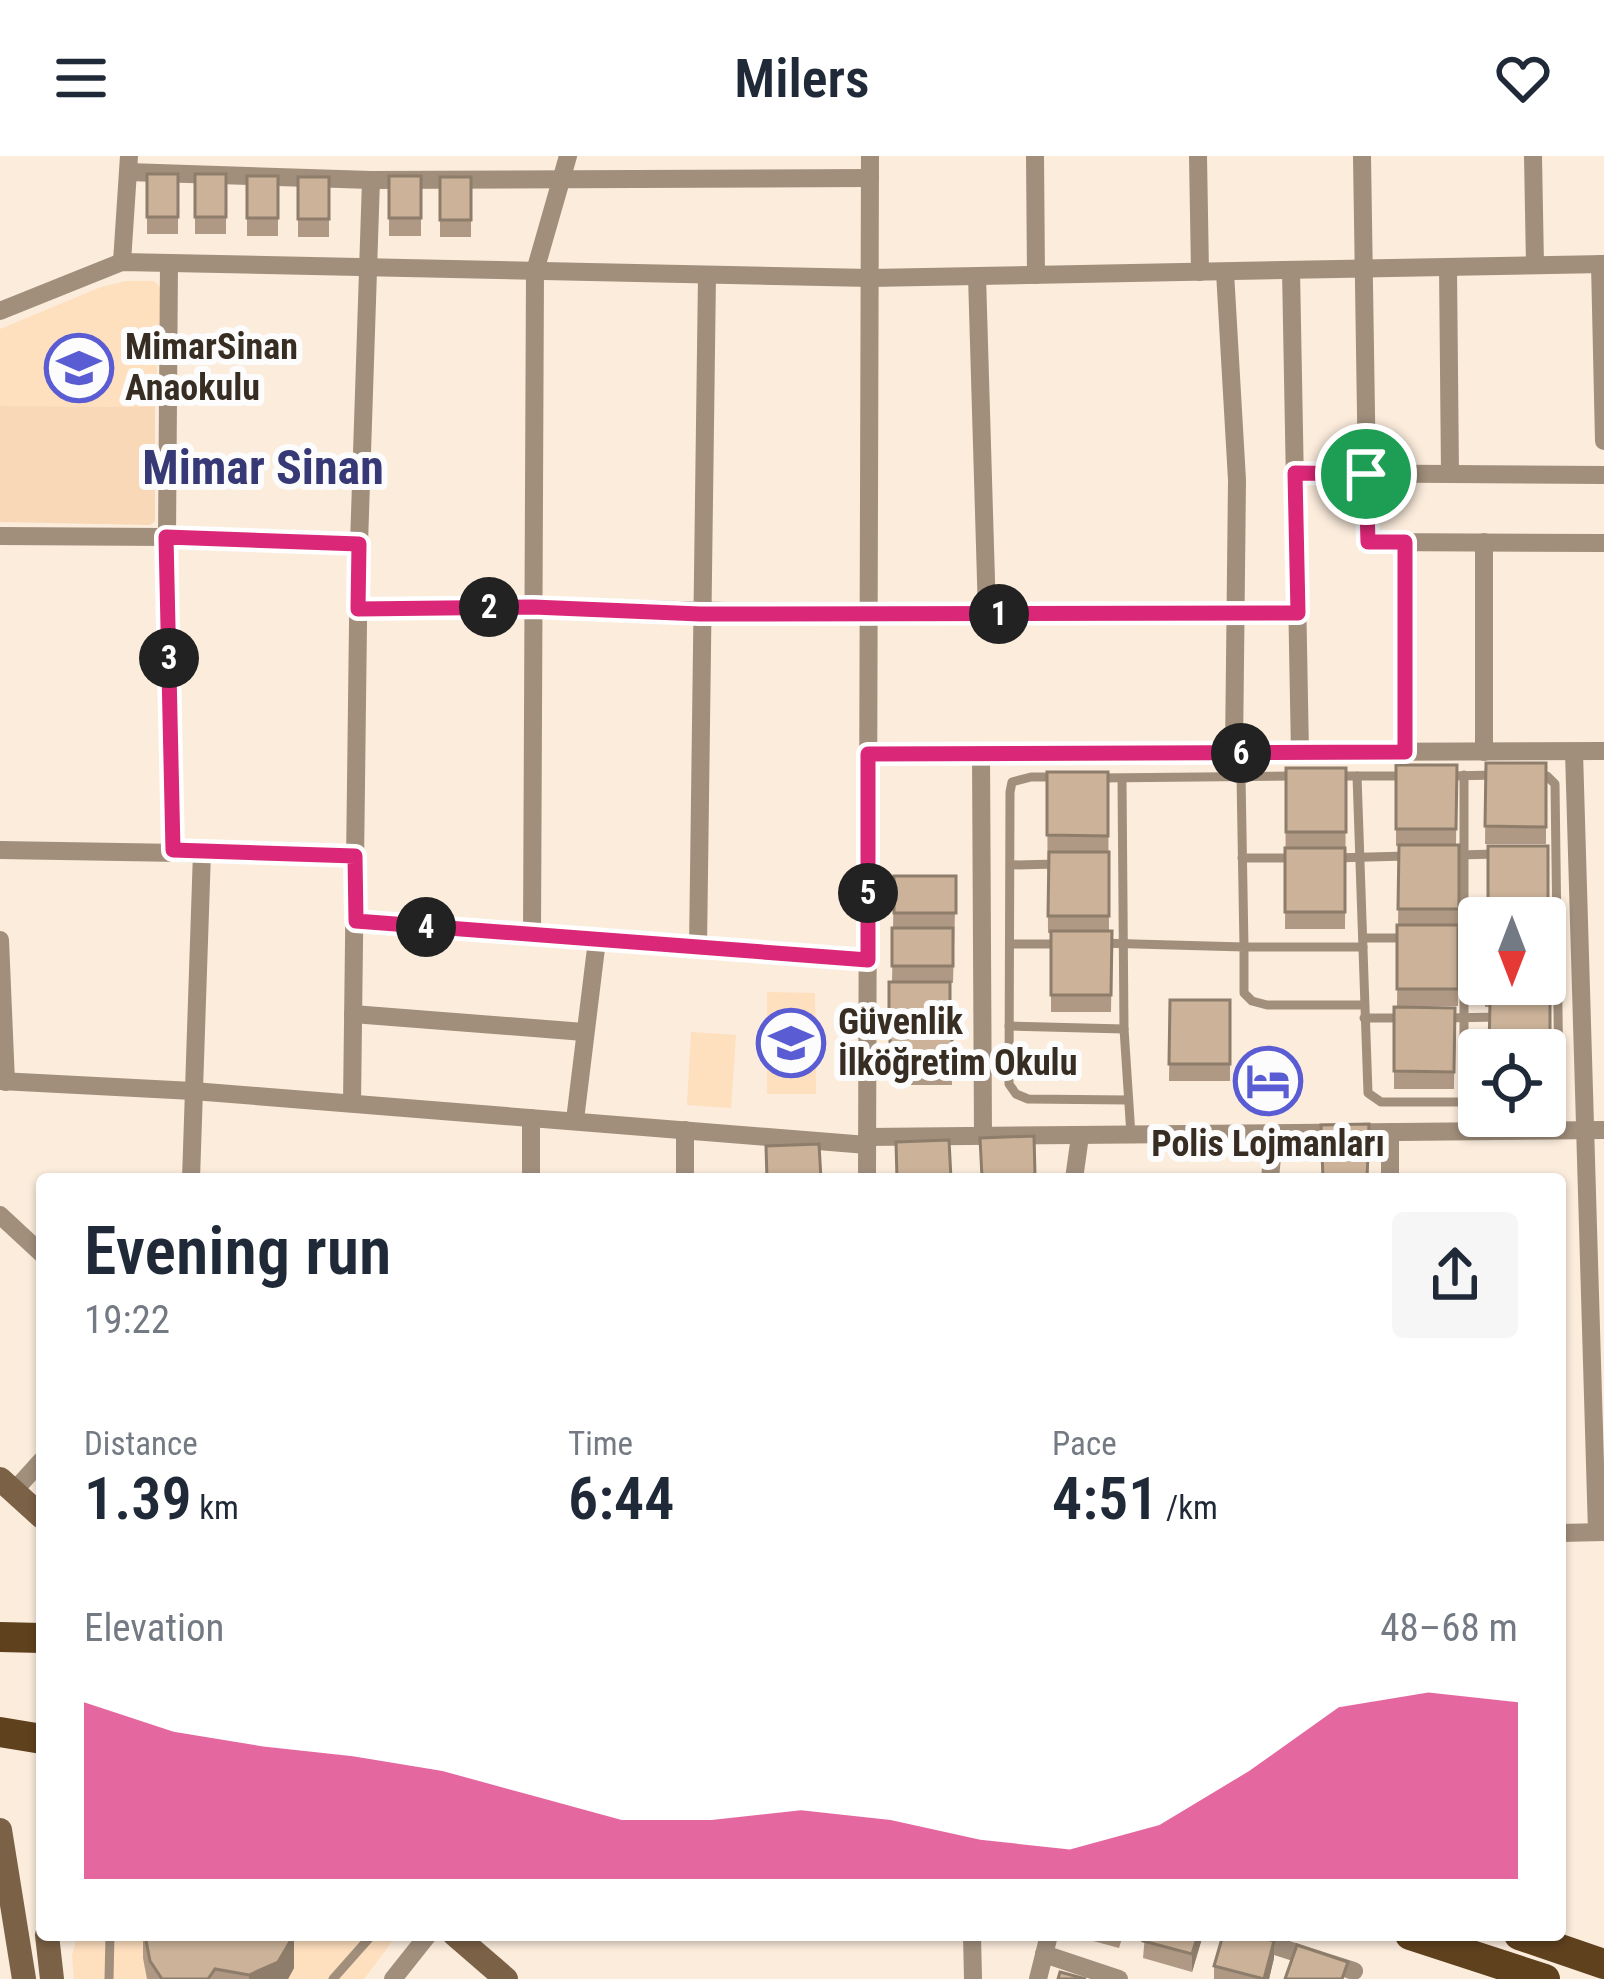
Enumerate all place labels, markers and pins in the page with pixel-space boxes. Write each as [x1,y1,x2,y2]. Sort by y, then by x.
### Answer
place label: MimarSinan Anaokulu [125,326,298,409]
school or university icon: MimarSinan Anaokulu [44,333,114,403]
pin [1315,423,1417,525]
pin: 2 [459,577,519,637]
pin: 1 [969,584,1029,644]
pin: 3 [139,628,199,688]
pin: 6 [1211,723,1271,783]
pin: 5 [838,863,898,923]
pin: 4 [396,897,456,957]
place label: Güvenlik İlköğretim Okulu [838,1001,1077,1084]
school or university icon: Güvenlik İlköğretim Okulu [756,1008,826,1078]
hotel icon: Polis Lojmanları [1233,1046,1303,1116]
place label: Polis Lojmanları [1151,1123,1385,1165]

